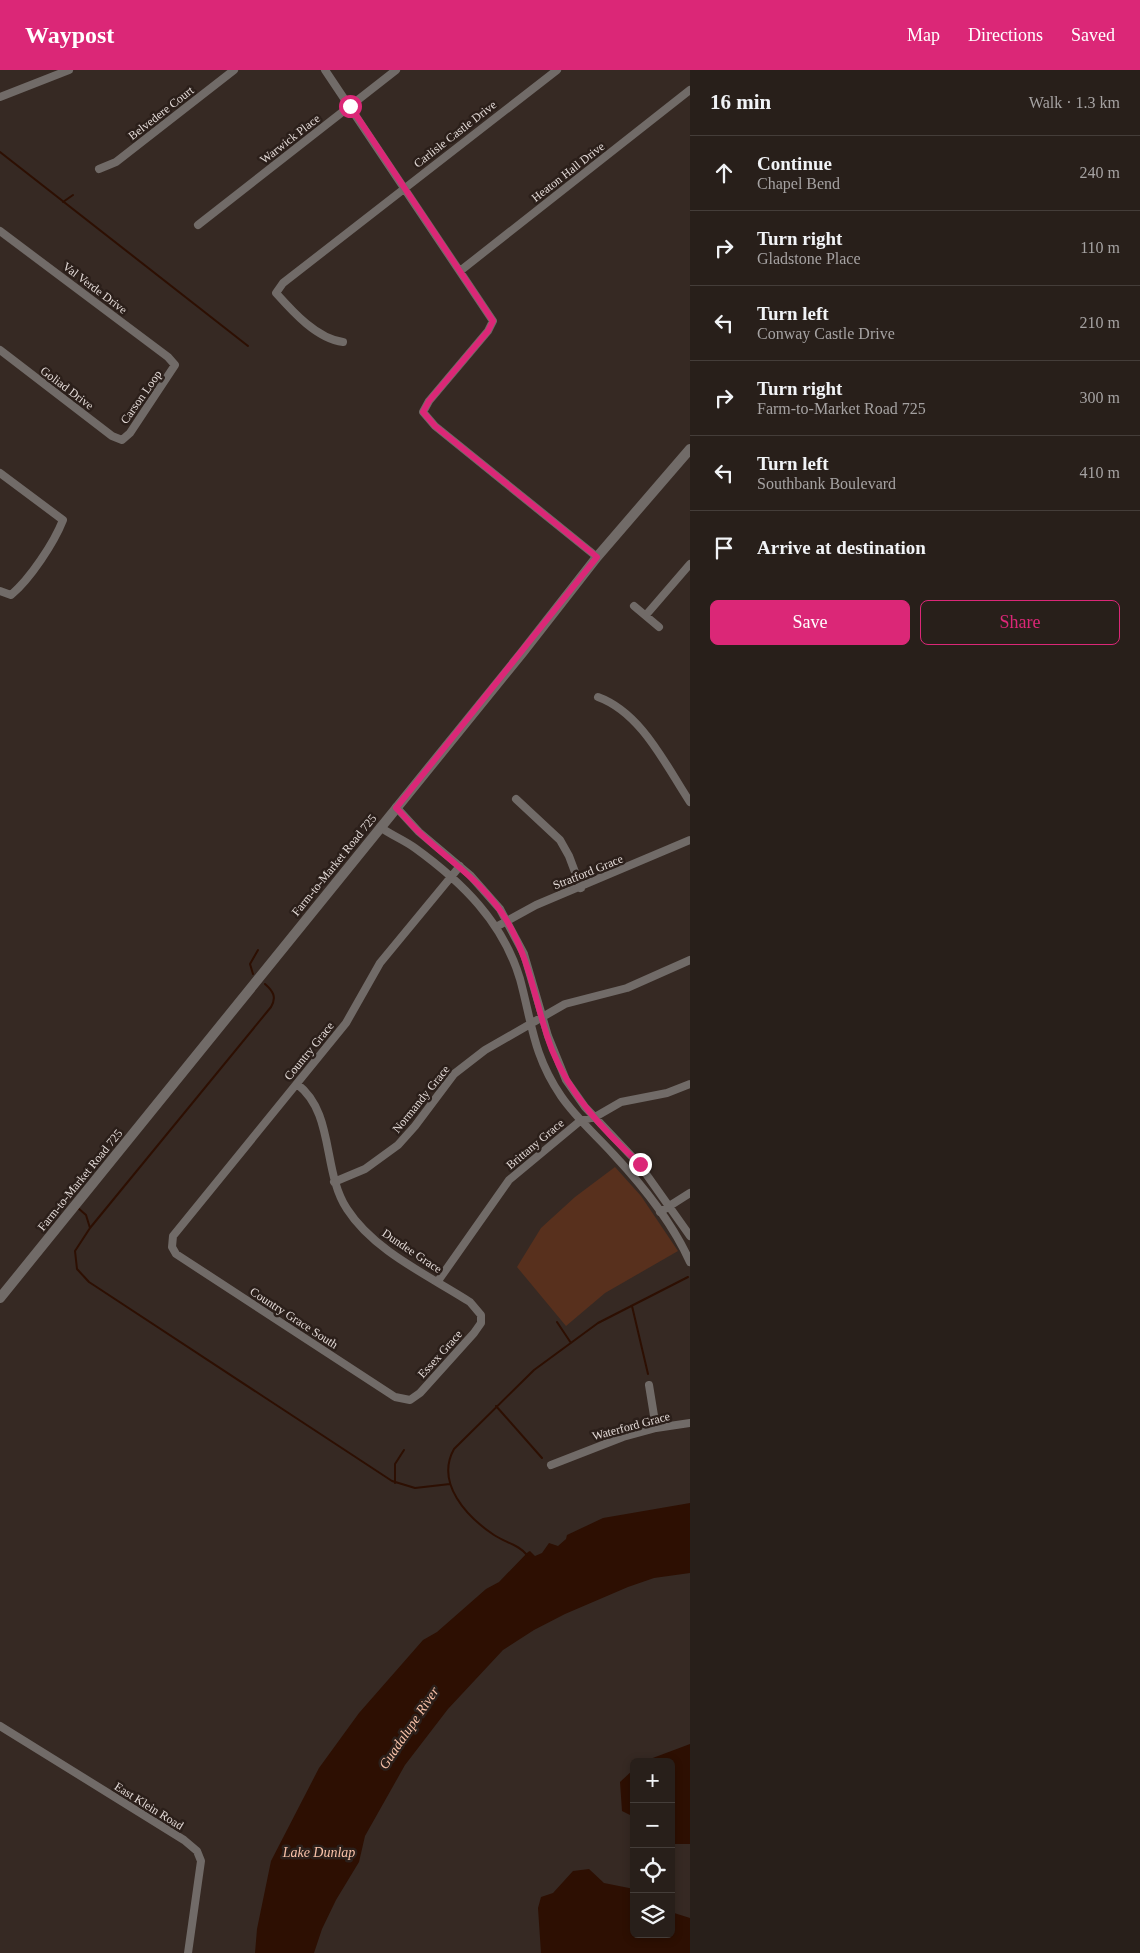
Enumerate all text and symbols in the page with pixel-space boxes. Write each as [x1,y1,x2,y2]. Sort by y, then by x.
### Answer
text: Waypost [25,22,114,48]
text: Map [907,25,940,45]
text: Directions [968,25,1043,45]
text: Saved [1071,25,1115,45]
street label: Belvedere Court [126,83,197,143]
text: 16 min [710,90,771,114]
text: Walk · 1.3 km [1029,94,1120,111]
route start [339,95,362,118]
street label: Carlisle Castle Drive [411,98,499,170]
street label: Warwick Place [257,111,323,167]
street label: Heaton Hall Drive [529,139,607,205]
text: Continue [757,153,832,174]
icon: ahead [710,159,738,187]
text: 240 m [1080,164,1120,181]
text: Chapel Bend [757,175,840,192]
text: Turn right [757,228,842,249]
icon: right [710,234,738,262]
text: 110 m [1080,239,1120,256]
text: Gladstone Place [757,250,861,267]
street label: Val Verde Drive [60,259,130,317]
text: Turn left [757,303,829,324]
icon: left [710,309,738,337]
text: 210 m [1080,314,1120,331]
text: Conway Castle Drive [757,325,895,342]
street label: Goliad Drive [38,363,96,413]
street label: Carson Loop [117,367,165,427]
text: Turn right [757,378,842,399]
icon: right [710,384,738,412]
text: 300 m [1080,389,1120,406]
text: Farm-to-Market Road 725 [757,400,926,417]
text: Turn left [757,453,829,474]
icon: left [710,459,738,487]
text: 410 m [1080,464,1120,481]
text: Southbank Boulevard [757,475,896,492]
icon: arrive [710,534,738,562]
text: Arrive at destination [757,537,926,558]
button: Save [710,600,910,645]
button: Share [920,600,1120,645]
street label: Farm-to-Market Road 725 [289,811,379,919]
street label: Stratford Grace [551,852,625,892]
street label: Country Grace [281,1019,337,1083]
street label: Normandy Grace [389,1062,453,1136]
street label: Brittany Grace [503,1116,567,1172]
street label: Farm-to-Market Road 725 [35,1126,125,1234]
route end [629,1153,652,1176]
street label: Dundee Grace [379,1226,445,1276]
street label: Country Grace South [247,1284,341,1352]
street label: Essex Grace [415,1327,465,1381]
street label: Waterford Grace [591,1409,671,1443]
water label: Guadalupe River [376,1684,442,1772]
map controls [630,1758,675,1938]
button: + [630,1758,675,1803]
street label: East Klein Road [112,1779,186,1833]
button: − [630,1803,675,1848]
water label: Lake Dunlap [282,1845,355,1860]
button: locate [630,1848,675,1893]
button: layers [630,1893,675,1938]

